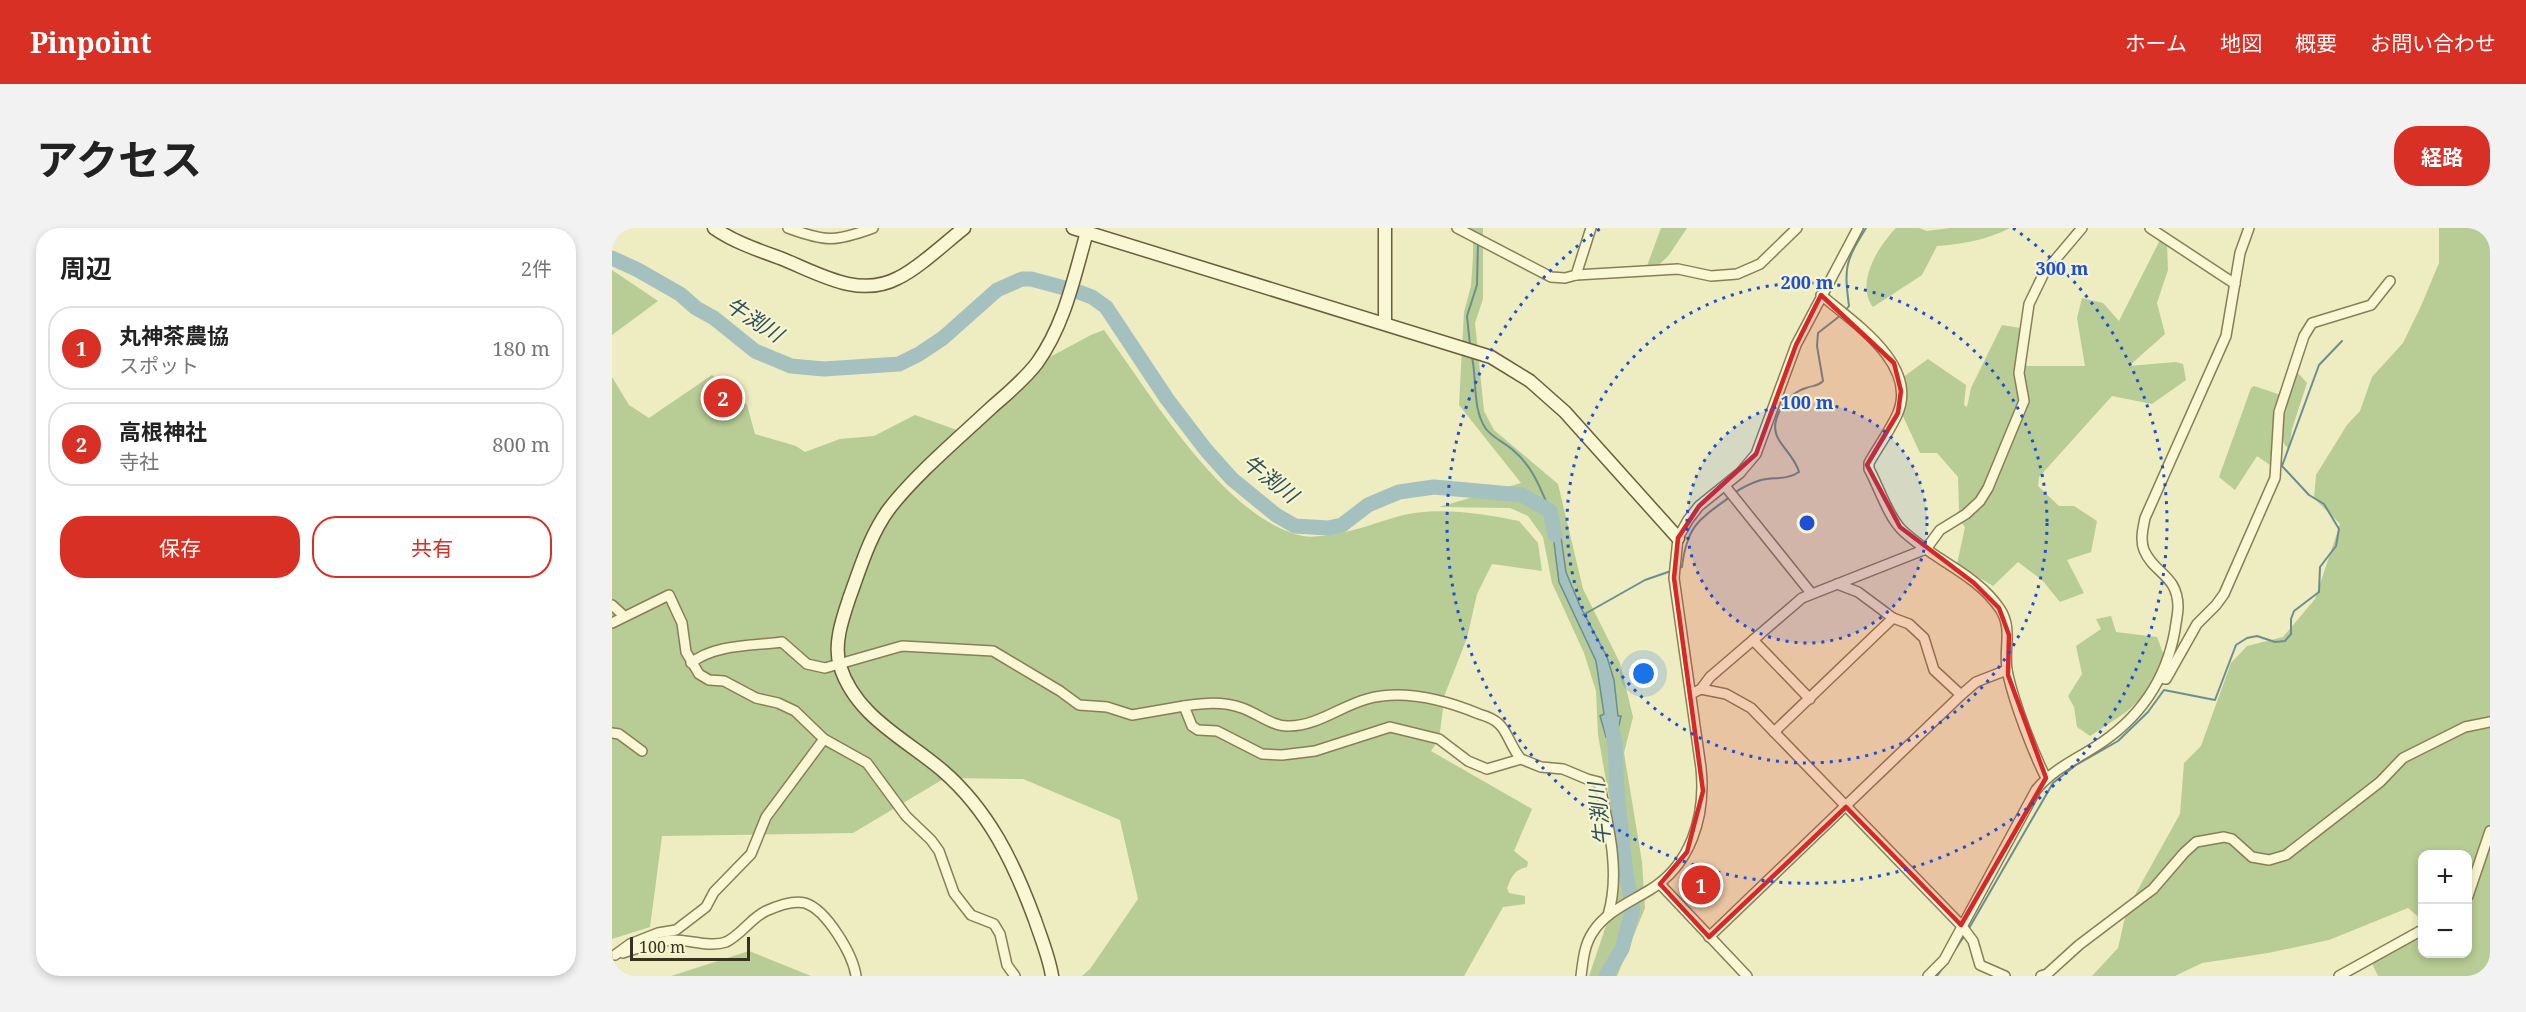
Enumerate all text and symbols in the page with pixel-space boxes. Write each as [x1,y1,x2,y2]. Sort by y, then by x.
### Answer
text: Pinpoint [30,23,152,61]
text: ホーム [2125,29,2187,57]
text: 地図 [2220,29,2262,57]
text: 概要 [2295,29,2337,57]
text: お問い合わせ [2370,29,2496,57]
button: 経路 [2394,126,2490,186]
text: アクセス [36,130,202,187]
text: 周辺 [60,250,112,286]
text: 2件 [521,255,552,282]
text: 300 m [2036,256,2089,280]
text: 200 m [1781,270,1834,294]
water label: 牛渕川 [721,290,790,349]
text: 丸神茶農協 [119,320,229,350]
text: 1 [76,335,87,362]
text: 180 m [492,335,550,362]
text: スポット [119,352,199,379]
pin: 2 [704,376,742,420]
text: 100 m [1781,390,1834,414]
text: 高根神社 [119,416,207,446]
text: 2 [76,431,87,458]
text: 800 m [492,431,550,458]
text: 寺社 [119,448,159,475]
water label: 牛渕川 [1237,448,1306,510]
centre of rings [1797,513,1817,533]
button: 保存 [60,516,300,578]
button: 共有 [312,516,552,578]
your location [1629,659,1658,688]
water label: 牛渕川 [1582,779,1616,847]
map controls [2418,850,2472,958]
button: + [2418,850,2472,904]
pin: 1 [1682,862,1720,908]
button: − [2418,904,2472,958]
scale bar [630,934,750,962]
text: 100 m [639,936,685,958]

